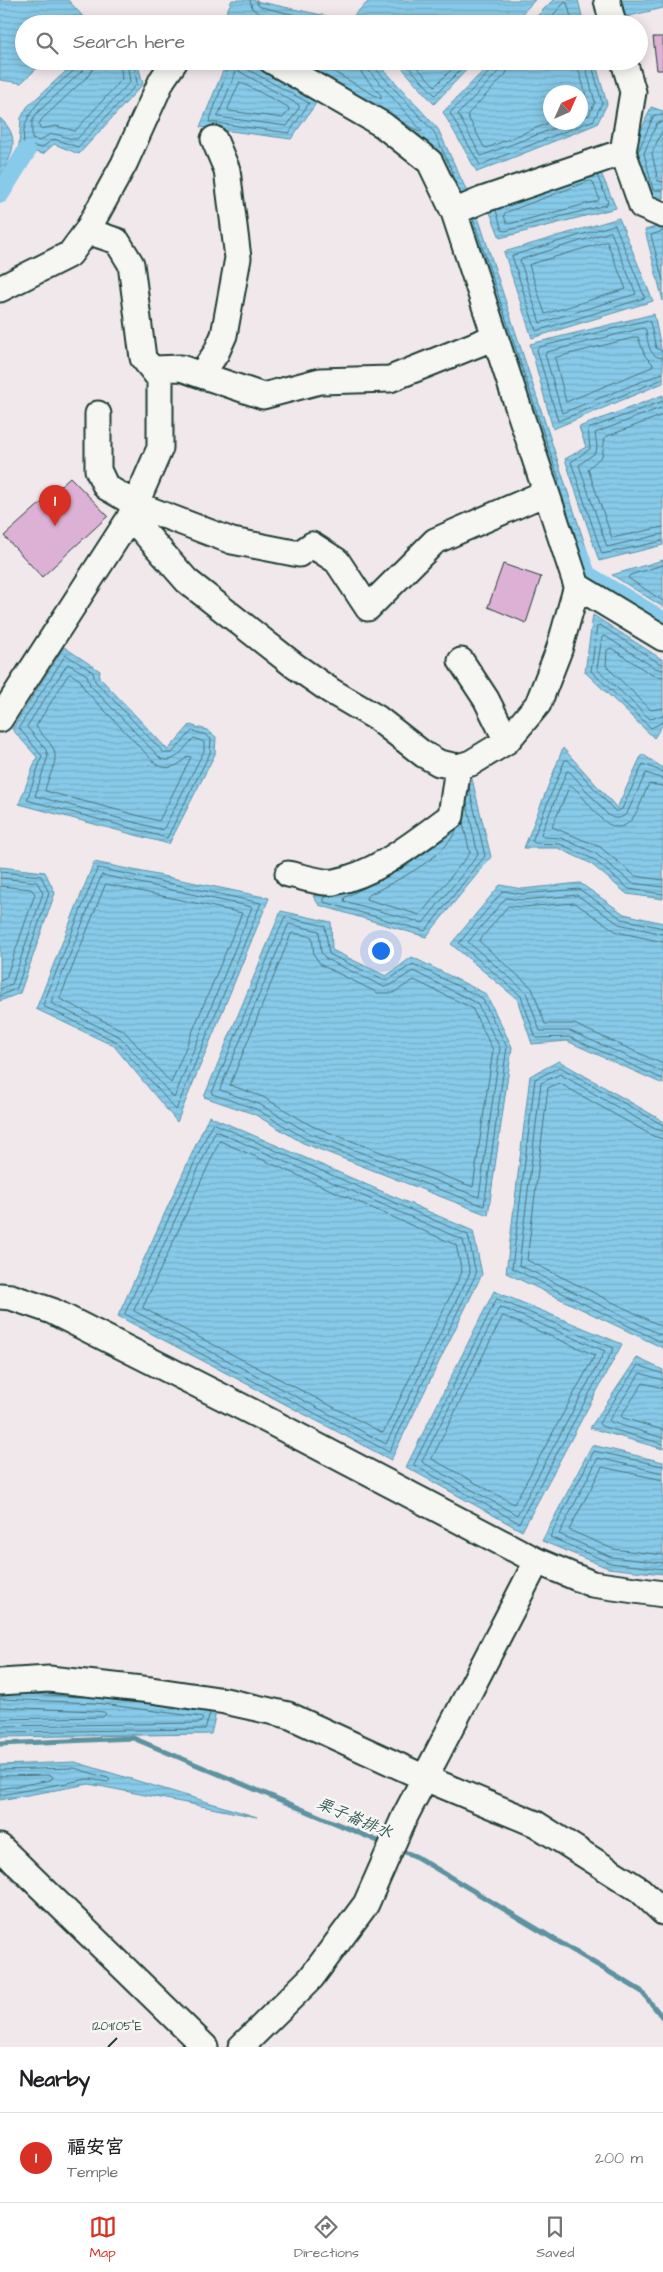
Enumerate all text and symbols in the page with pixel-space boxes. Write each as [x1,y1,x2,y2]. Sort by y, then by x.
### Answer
search box [15,15,648,70]
icon: search [33,29,61,57]
text: Search here [73,29,185,56]
north arrow [543,85,588,130]
pin: 1 [39,485,71,526]
your location [368,938,394,964]
water label: 栗子崙排水 [313,1792,397,1844]
text: 120°11'05"E [92,2018,142,2035]
text: Nearby [20,2065,90,2094]
text: 福安宮 [67,2134,124,2161]
text: 1 [35,2147,37,2169]
text: 200 m [595,2147,643,2169]
text: Temple [67,2161,118,2183]
tab: Map [89,2213,117,2263]
tab: Directions [294,2213,359,2263]
tab: Saved [536,2213,574,2263]

